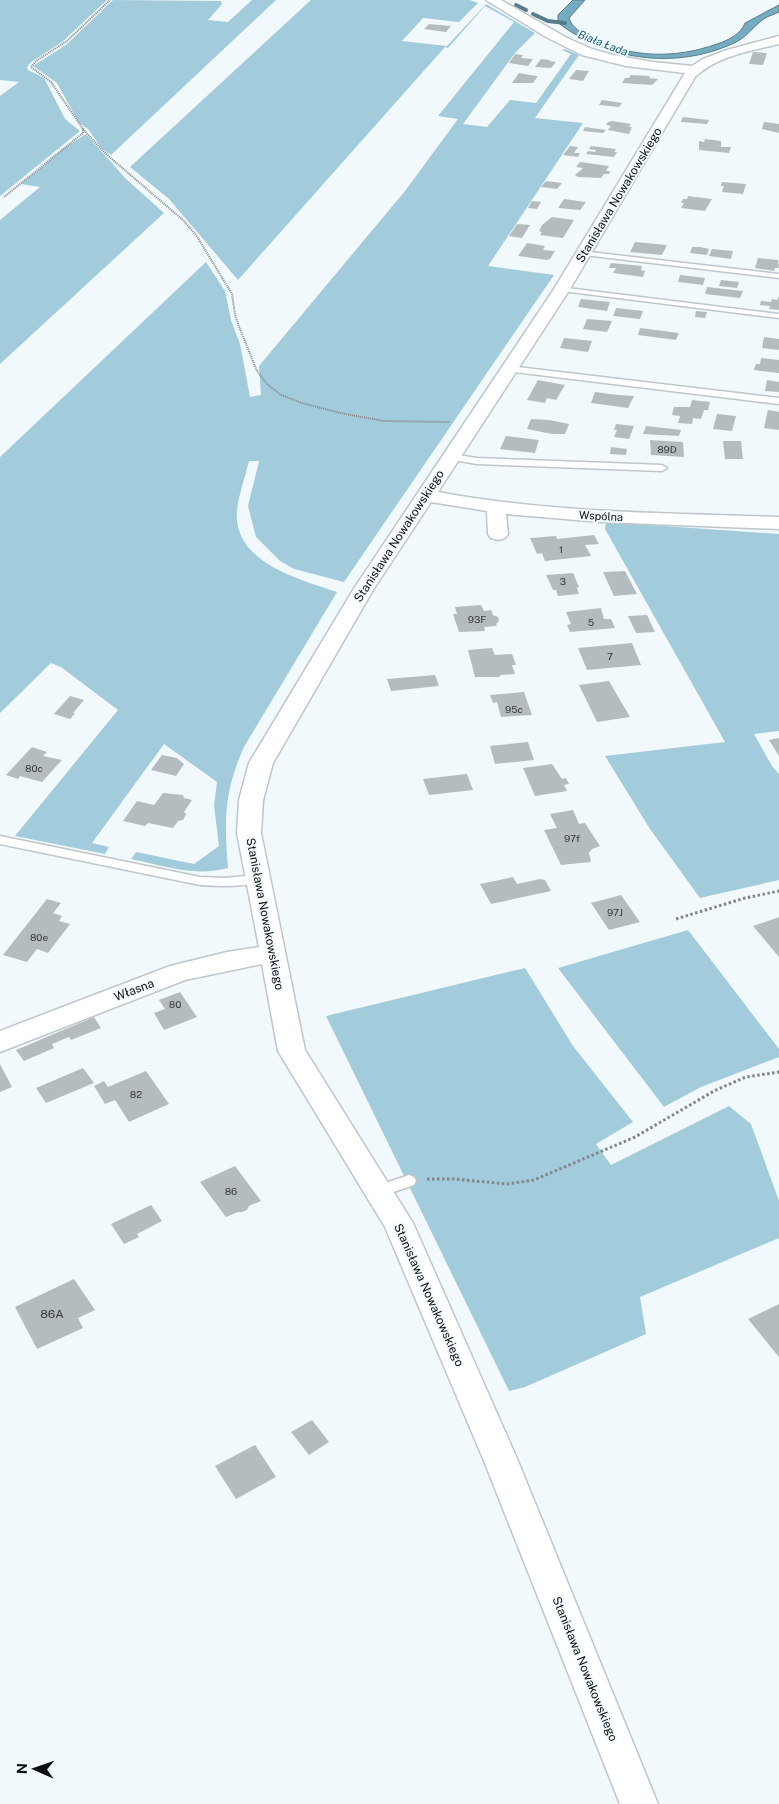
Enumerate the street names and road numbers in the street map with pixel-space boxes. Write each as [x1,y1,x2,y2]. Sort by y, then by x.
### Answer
street label: Stanisława Nowakowskiego [573,125,665,265]
street label: Stanisława Nowakowskiego [351,467,447,605]
street label: Wspólna [579,509,623,523]
street label: Stanisława Nowakowskiego [243,837,287,992]
street label: Własna [112,976,156,1004]
street label: Stanisława Nowakowskiego [391,1221,467,1369]
street label: Stanisława Nowakowskiego [550,1595,621,1744]

